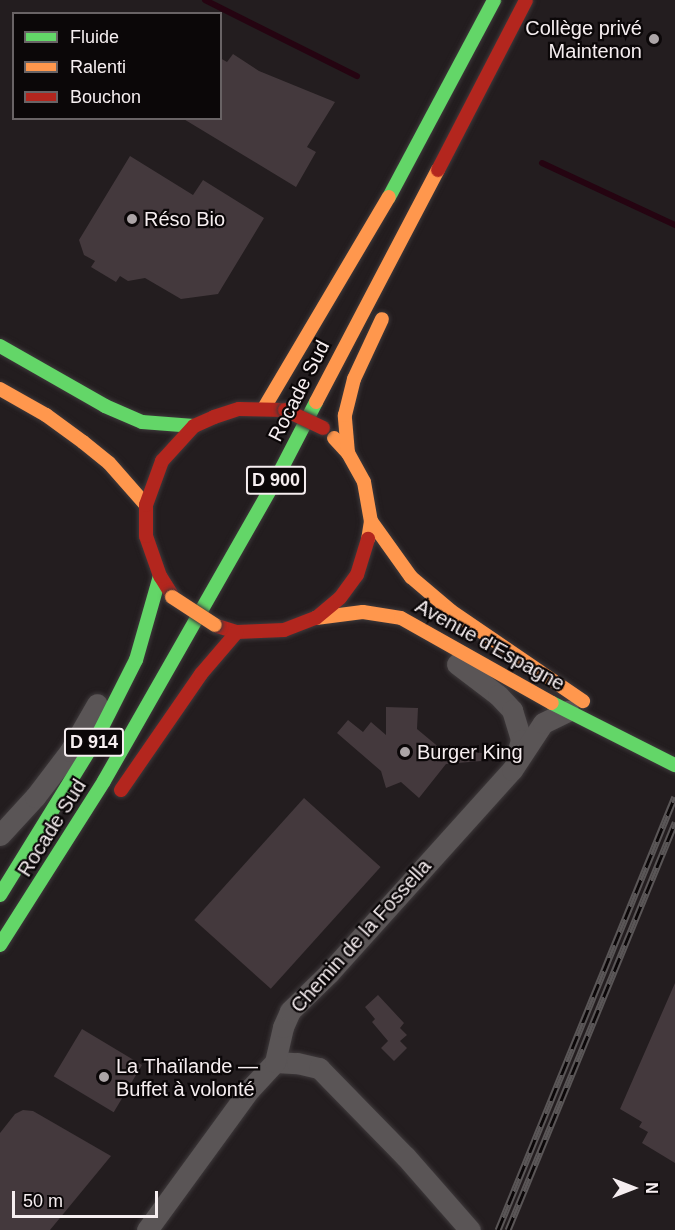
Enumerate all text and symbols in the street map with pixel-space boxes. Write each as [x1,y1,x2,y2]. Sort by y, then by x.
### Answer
legend [12,12,222,120]
place label: Collège privé Maintenon [525,16,642,63]
text: Fluide [70,27,119,47]
marker: Collège privé Maintenon [647,32,661,46]
text: Ralenti [70,57,126,77]
text: Bouchon [70,87,141,107]
place label: Réso Bio [144,207,225,231]
marker: Réso Bio [125,212,139,226]
street label: Rocade Sud [263,337,335,445]
road number: D 900 [244,465,308,495]
street label: Avenue d'Espagne [411,594,569,696]
road number: D 914 [62,727,125,757]
place label: Burger King [417,740,523,764]
marker: Burger King [398,745,412,759]
street label: Rocade Sud [13,775,91,881]
street label: Chemin de la Fossella [286,854,436,1018]
place label: La Thaïlande — Buffet à volonté [116,1054,258,1101]
marker: La Thaïlande — Buffet à volonté [97,1070,111,1084]
north arrow [603,1158,663,1218]
scale bar [15,1179,160,1217]
text: N [643,1182,660,1194]
text: 50 m [23,1191,63,1211]

